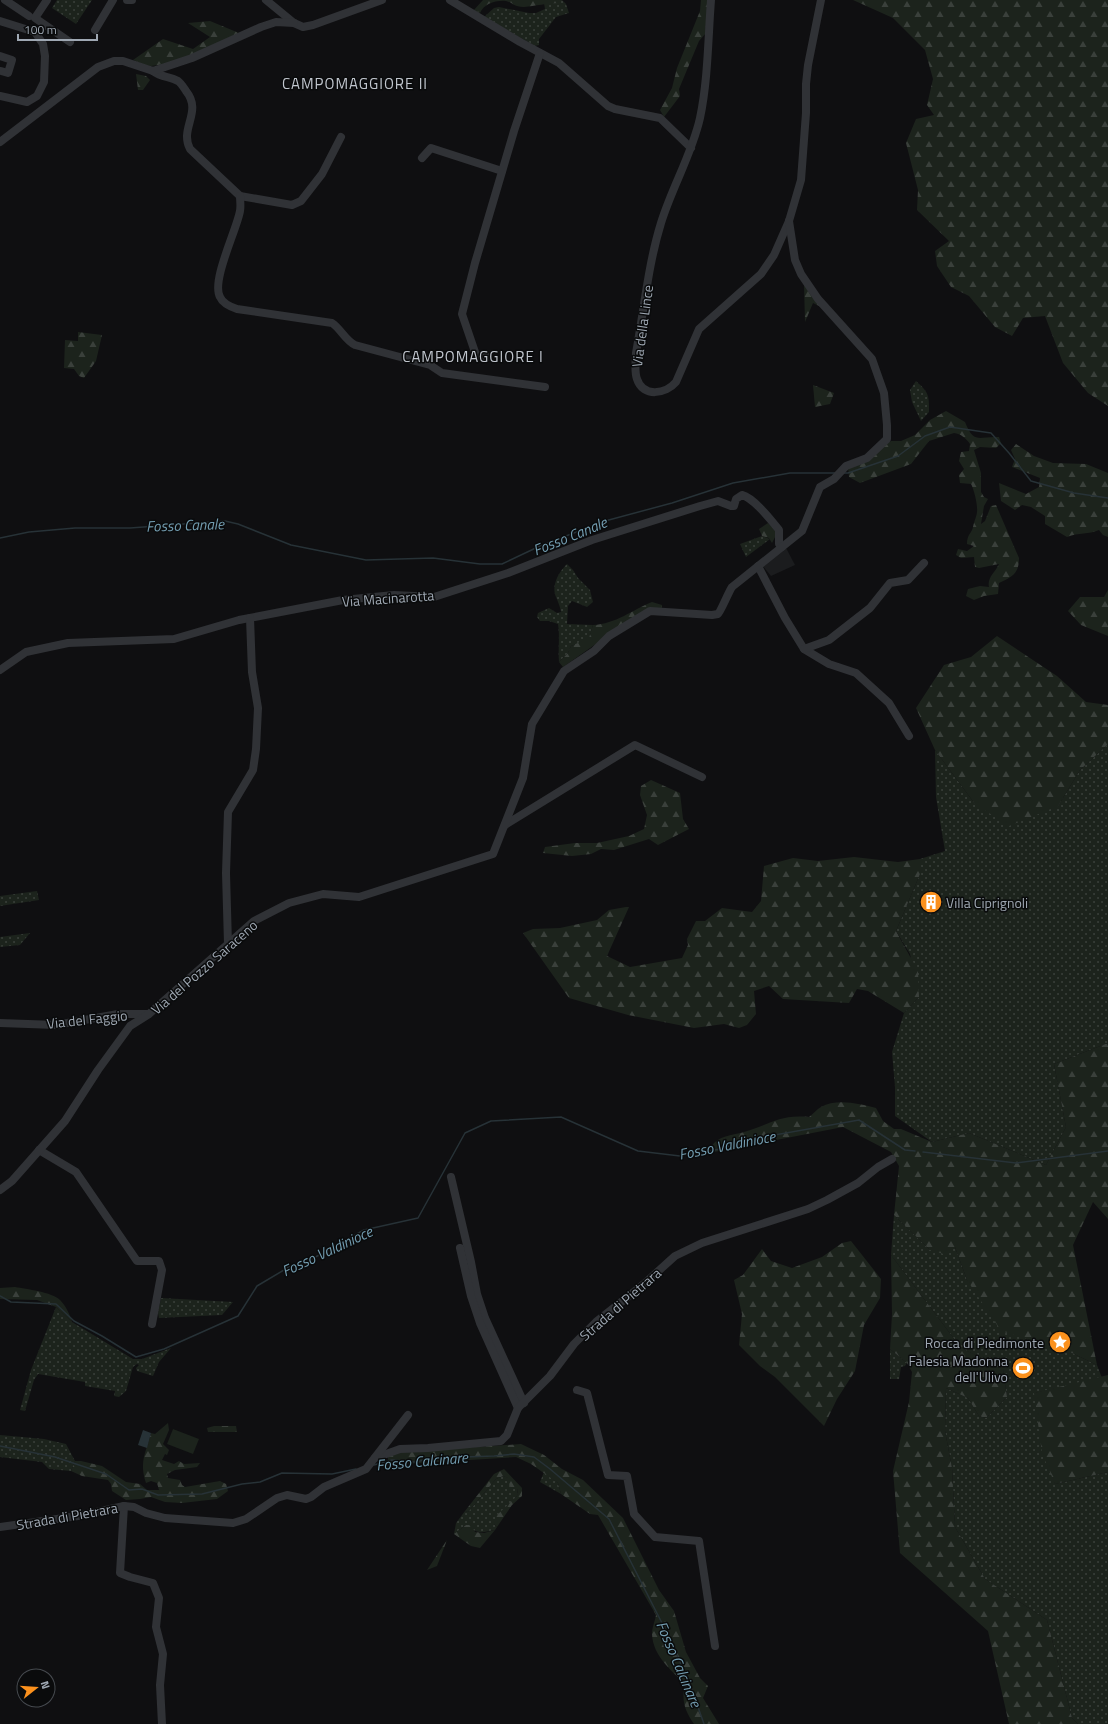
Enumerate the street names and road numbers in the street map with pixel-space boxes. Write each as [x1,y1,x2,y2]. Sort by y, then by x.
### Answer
street label: Via della Lince [626,284,658,368]
street label: Via Macinarotta [341,584,435,612]
street label: Via del Pozzo Saraceno [146,915,262,1019]
street label: Via del Faggio [46,1004,128,1034]
street label: Strada di Pietrara [575,1263,665,1345]
street label: Strada di Pietrara [15,1497,119,1535]

